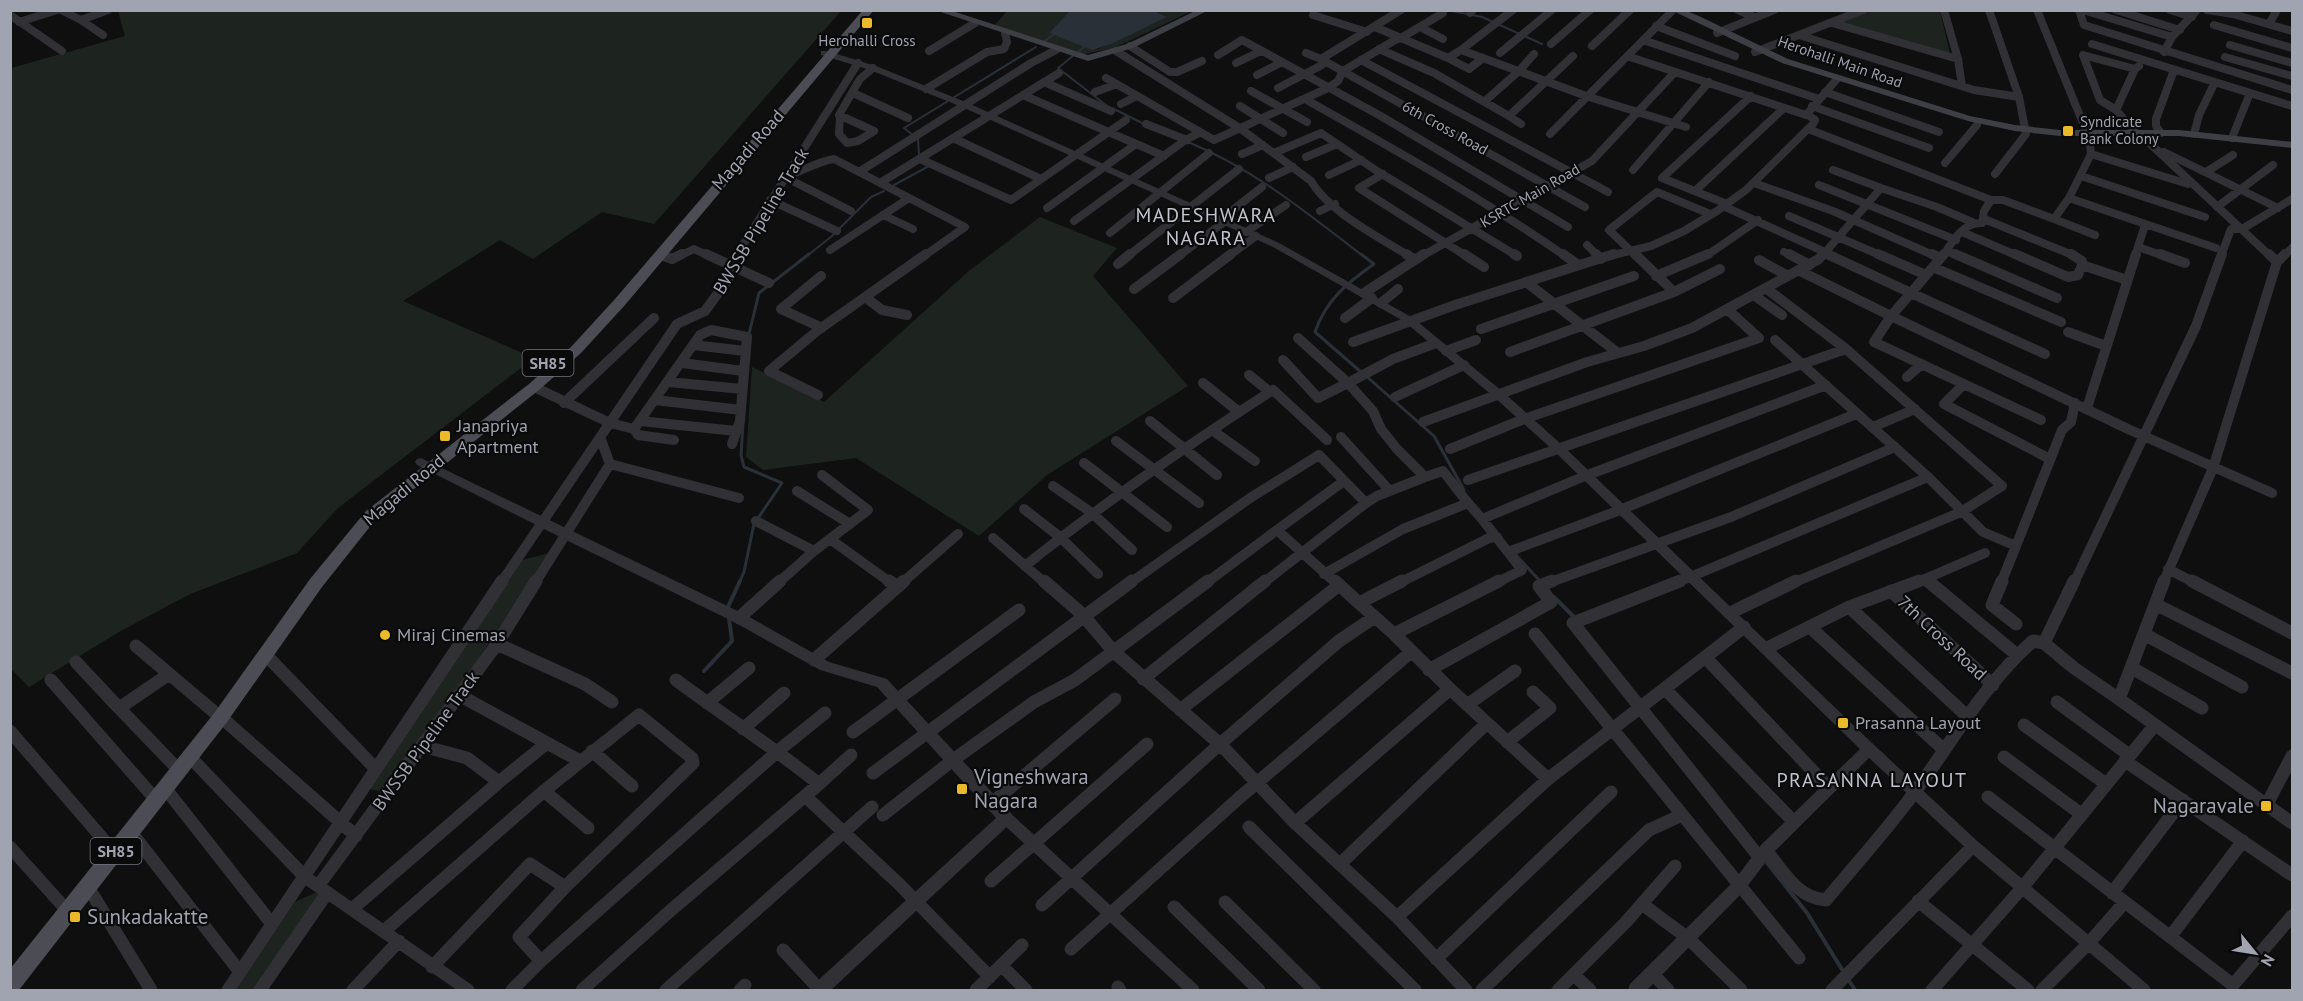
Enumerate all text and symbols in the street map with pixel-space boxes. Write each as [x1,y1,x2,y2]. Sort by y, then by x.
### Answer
marker: Herohalli Cross [860,16,874,30]
place label: Herohalli Cross [818,31,916,50]
street label: Herohalli Main Road [1775,31,1905,92]
street label: 6th Cross Road [1399,96,1492,159]
street label: Magadi Road [706,105,789,195]
place label: Syndicate Bank Colony [2080,112,2159,148]
marker: Syndicate Bank Colony [2061,124,2075,138]
street label: BWSSB Pipeline Track [708,143,814,298]
street label: KSRTC Main Road [1477,159,1583,232]
district label: MADESHWARA NAGARA [1135,202,1277,251]
road number: SH85 [522,350,574,376]
place label: Janapriya Apartment [456,414,539,458]
marker: Janapriya Apartment [438,429,452,443]
street label: Magadi Road [358,449,449,530]
street label: 7th Cross Road [1893,590,1992,685]
place label: Miraj Cinemas [397,623,506,646]
marker: Miraj Cinemas [378,628,392,642]
street label: BWSSB Pipeline Track [367,666,484,815]
place label: Prasanna Layout [1855,711,1981,734]
marker: Prasanna Layout [1836,716,1850,730]
place label: Vigneshwara Nagara [973,763,1089,814]
district label: PRASANNA LAYOUT [1776,767,1968,793]
marker: Vigneshwara Nagara [955,782,969,796]
place label: Nagaravale [2153,792,2254,819]
marker: Nagaravale [2259,799,2273,813]
road number: SH85 [90,838,142,864]
place label: Sunkadakatte [87,903,208,930]
marker: Sunkadakatte [68,910,82,924]
north arrow [2225,923,2285,983]
text: N [2257,951,2279,970]

